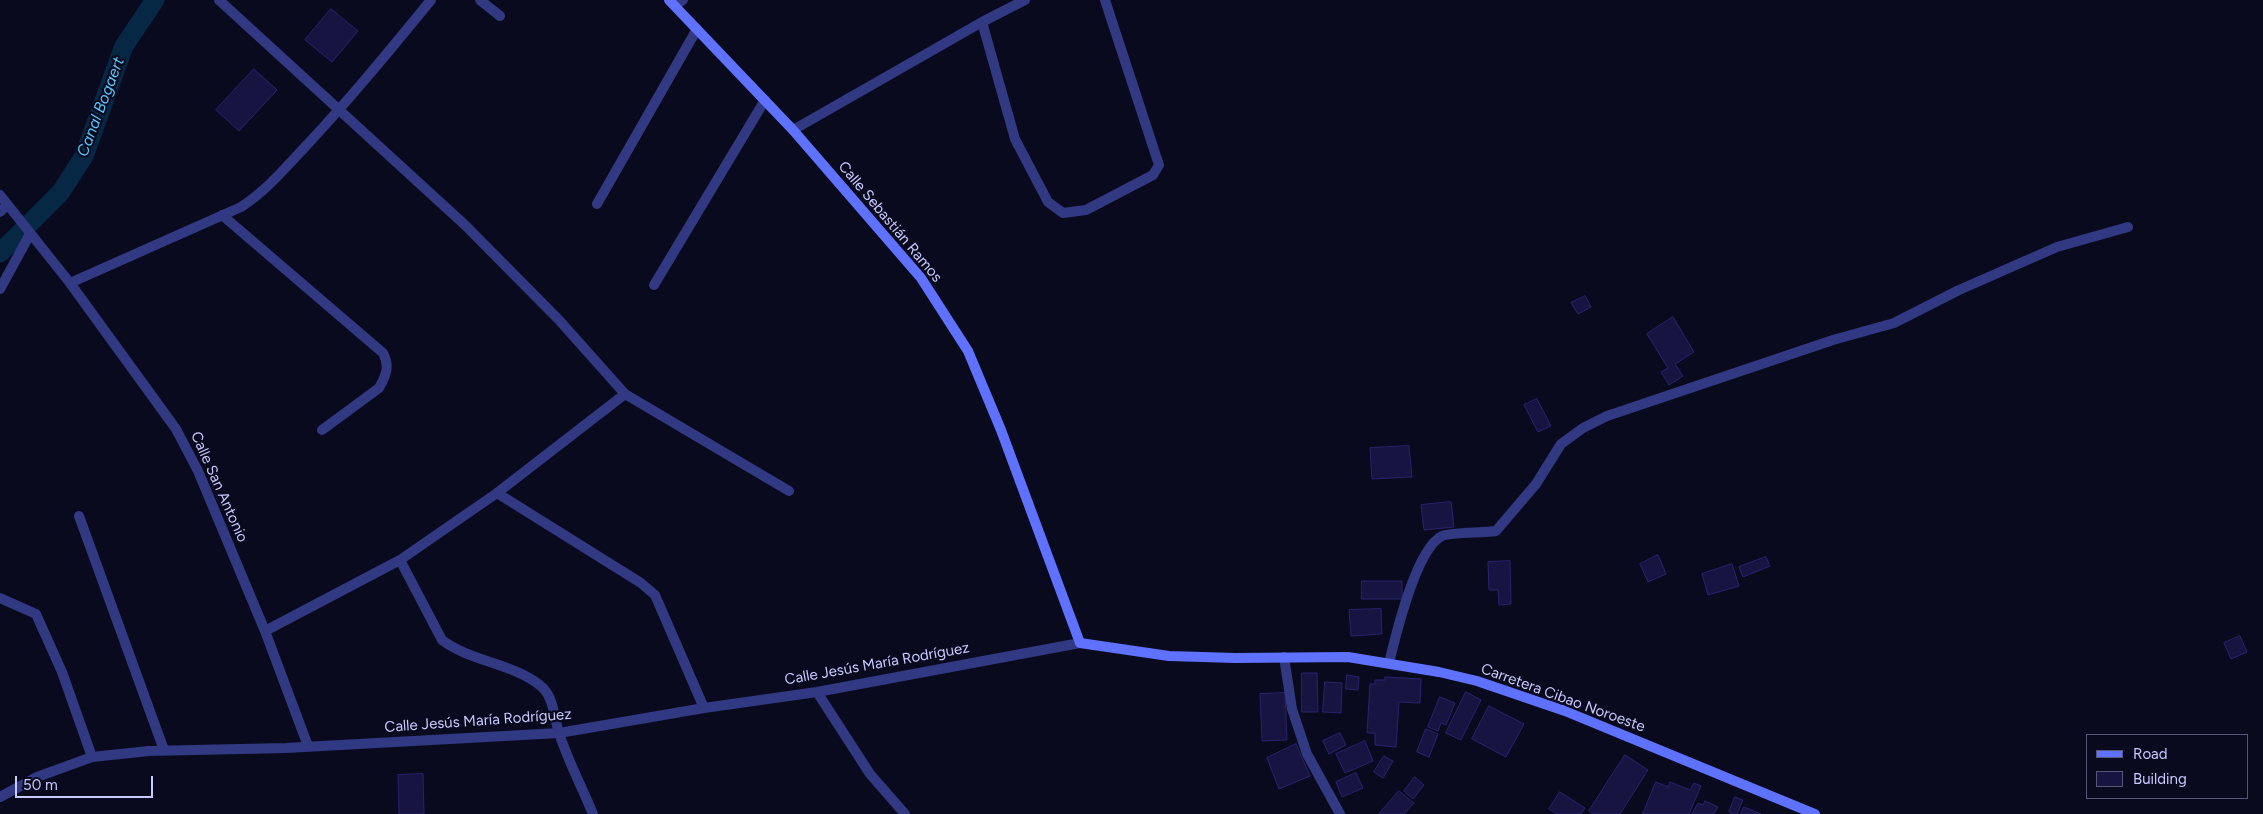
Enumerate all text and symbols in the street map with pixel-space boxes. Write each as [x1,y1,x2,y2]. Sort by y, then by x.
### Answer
water label: Canal Bogaert [73,55,129,159]
street label: Calle Sebastián Ramos [834,158,946,286]
street label: Calle San Antonio [187,429,251,545]
street label: Calle Jesús María Rodríguez [783,639,971,689]
street label: Carretera Cibao Noroeste [1479,660,1647,736]
street label: Calle Jesús María Rodríguez [384,705,572,737]
legend [2086,734,2248,799]
text: Road [2133,745,2168,763]
scale bar [18,766,155,798]
text: Building [2133,770,2187,788]
text: 50 m [23,776,58,794]

